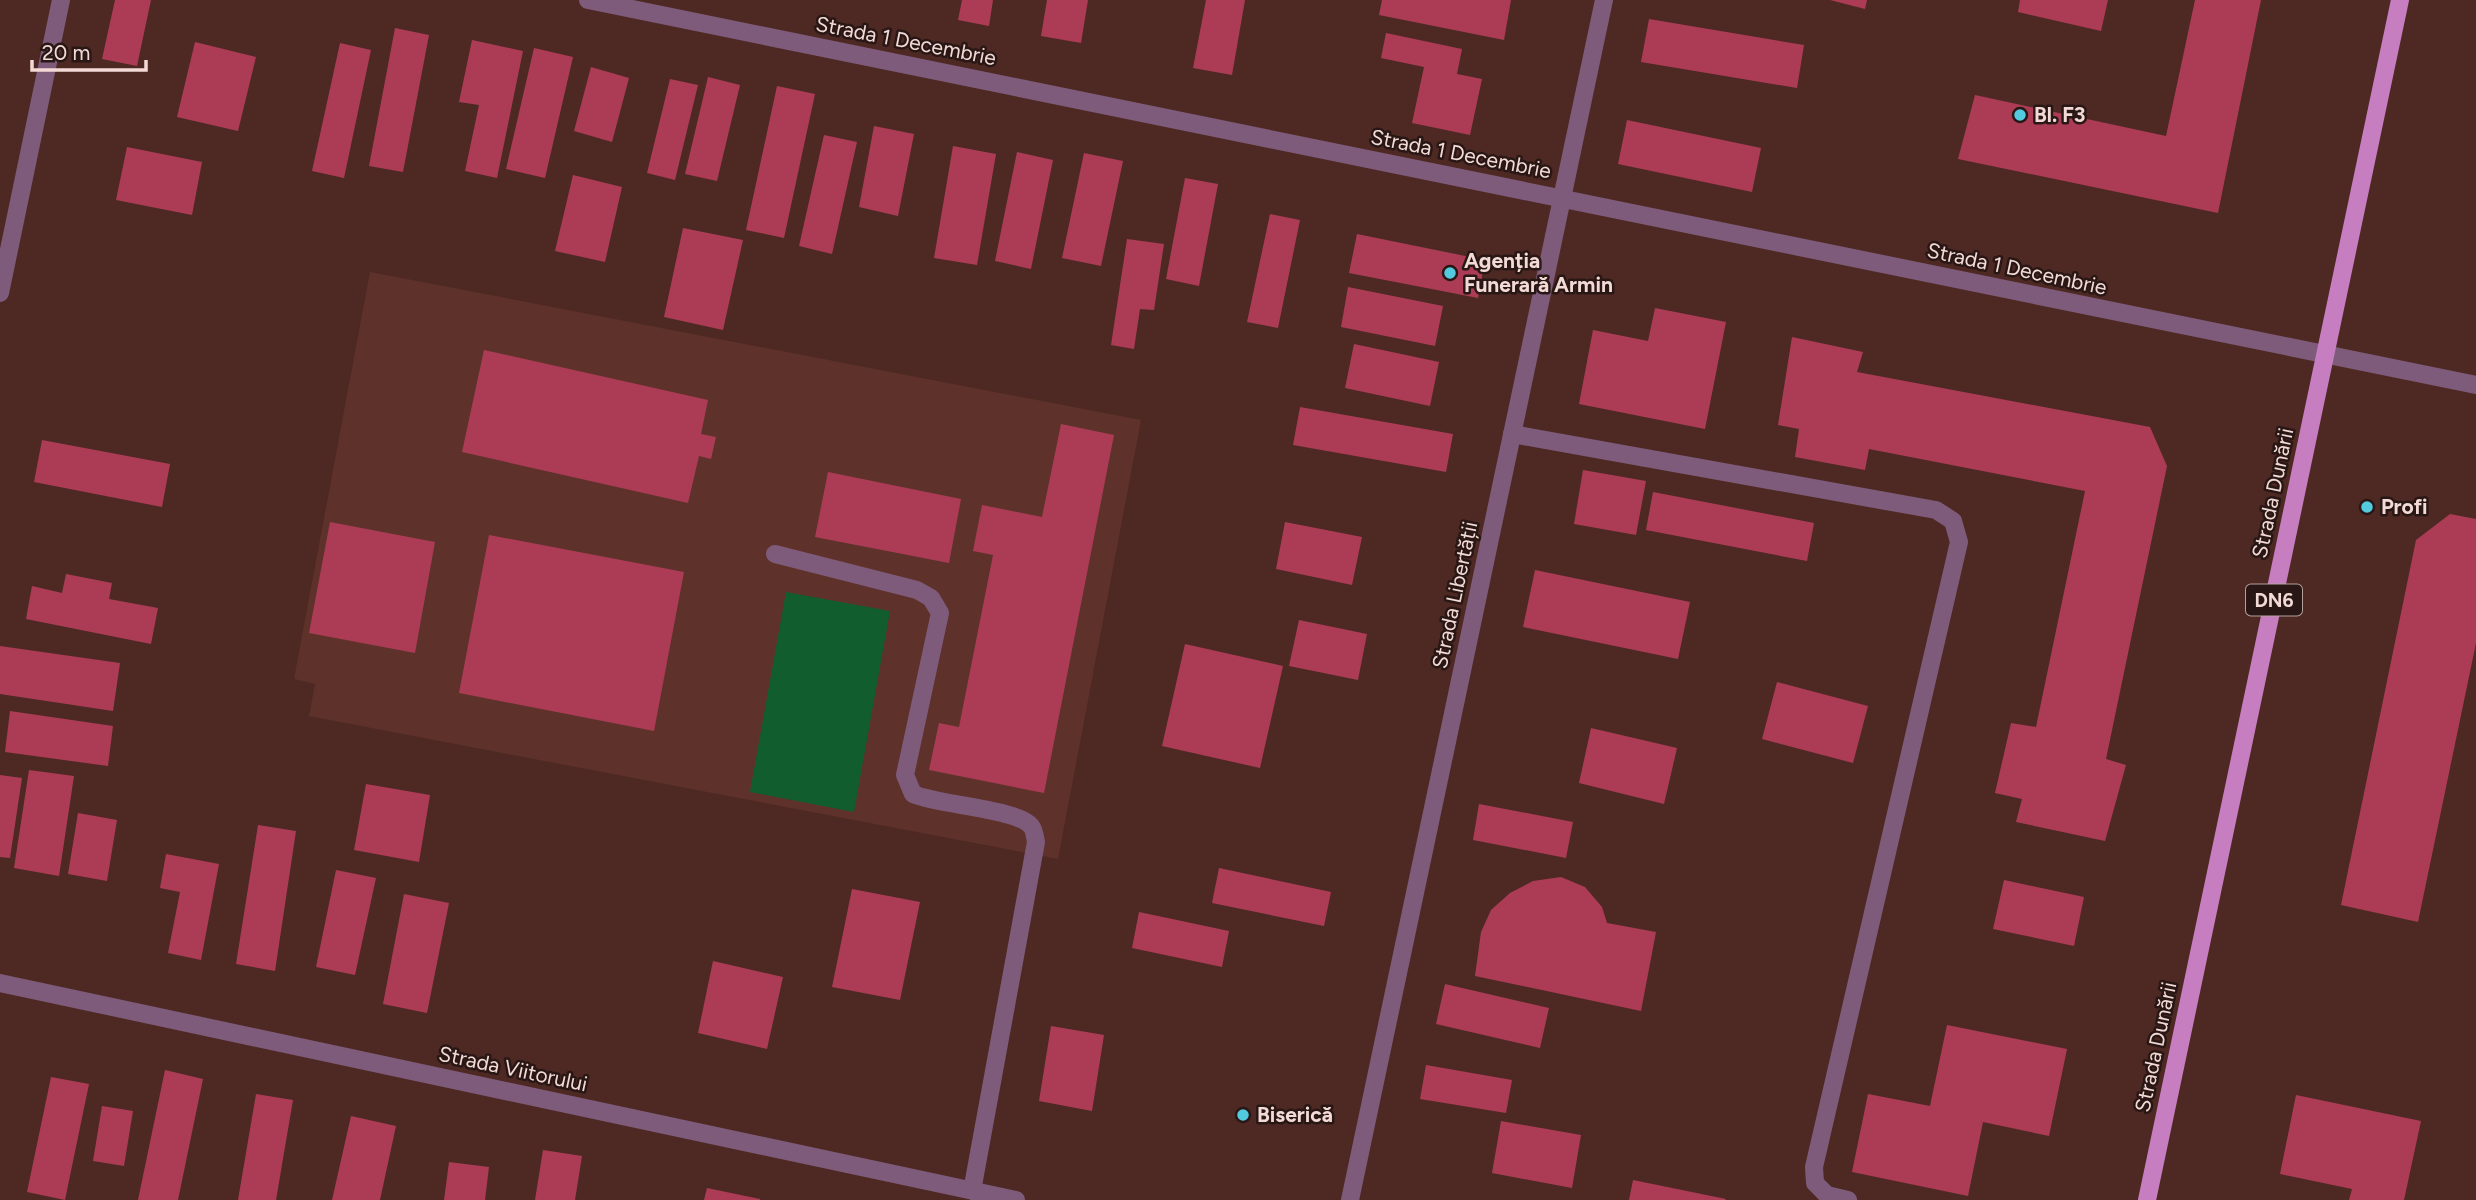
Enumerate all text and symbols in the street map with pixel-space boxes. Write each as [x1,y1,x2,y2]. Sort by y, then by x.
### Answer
street label: Strada 1 Decembrie [814,11,998,70]
scale bar [32,28,145,72]
text: 20 m [42,40,90,65]
place label: Bl. F3 [2034,102,2086,127]
marker: Bl. F3 [2012,107,2028,123]
street label: Strada 1 Decembrie [1369,124,1553,183]
street label: Strada 1 Decembrie [1925,237,2109,300]
place label: Agenția Funerară Armin [1464,248,1613,297]
marker: Agenția Funerară Armin [1442,265,1458,281]
street label: Strada Dunării [2247,426,2298,560]
place label: Profi [2381,494,2428,519]
marker: Profi [2359,499,2375,515]
street label: Strada Libertății [1427,519,1482,671]
road number: DN6 [2246,584,2302,615]
street label: Strada Dunării [2130,980,2181,1114]
street label: Strada Viitorului [437,1041,590,1096]
place label: Biserică [1257,1102,1333,1127]
marker: Biserică [1235,1107,1251,1123]

